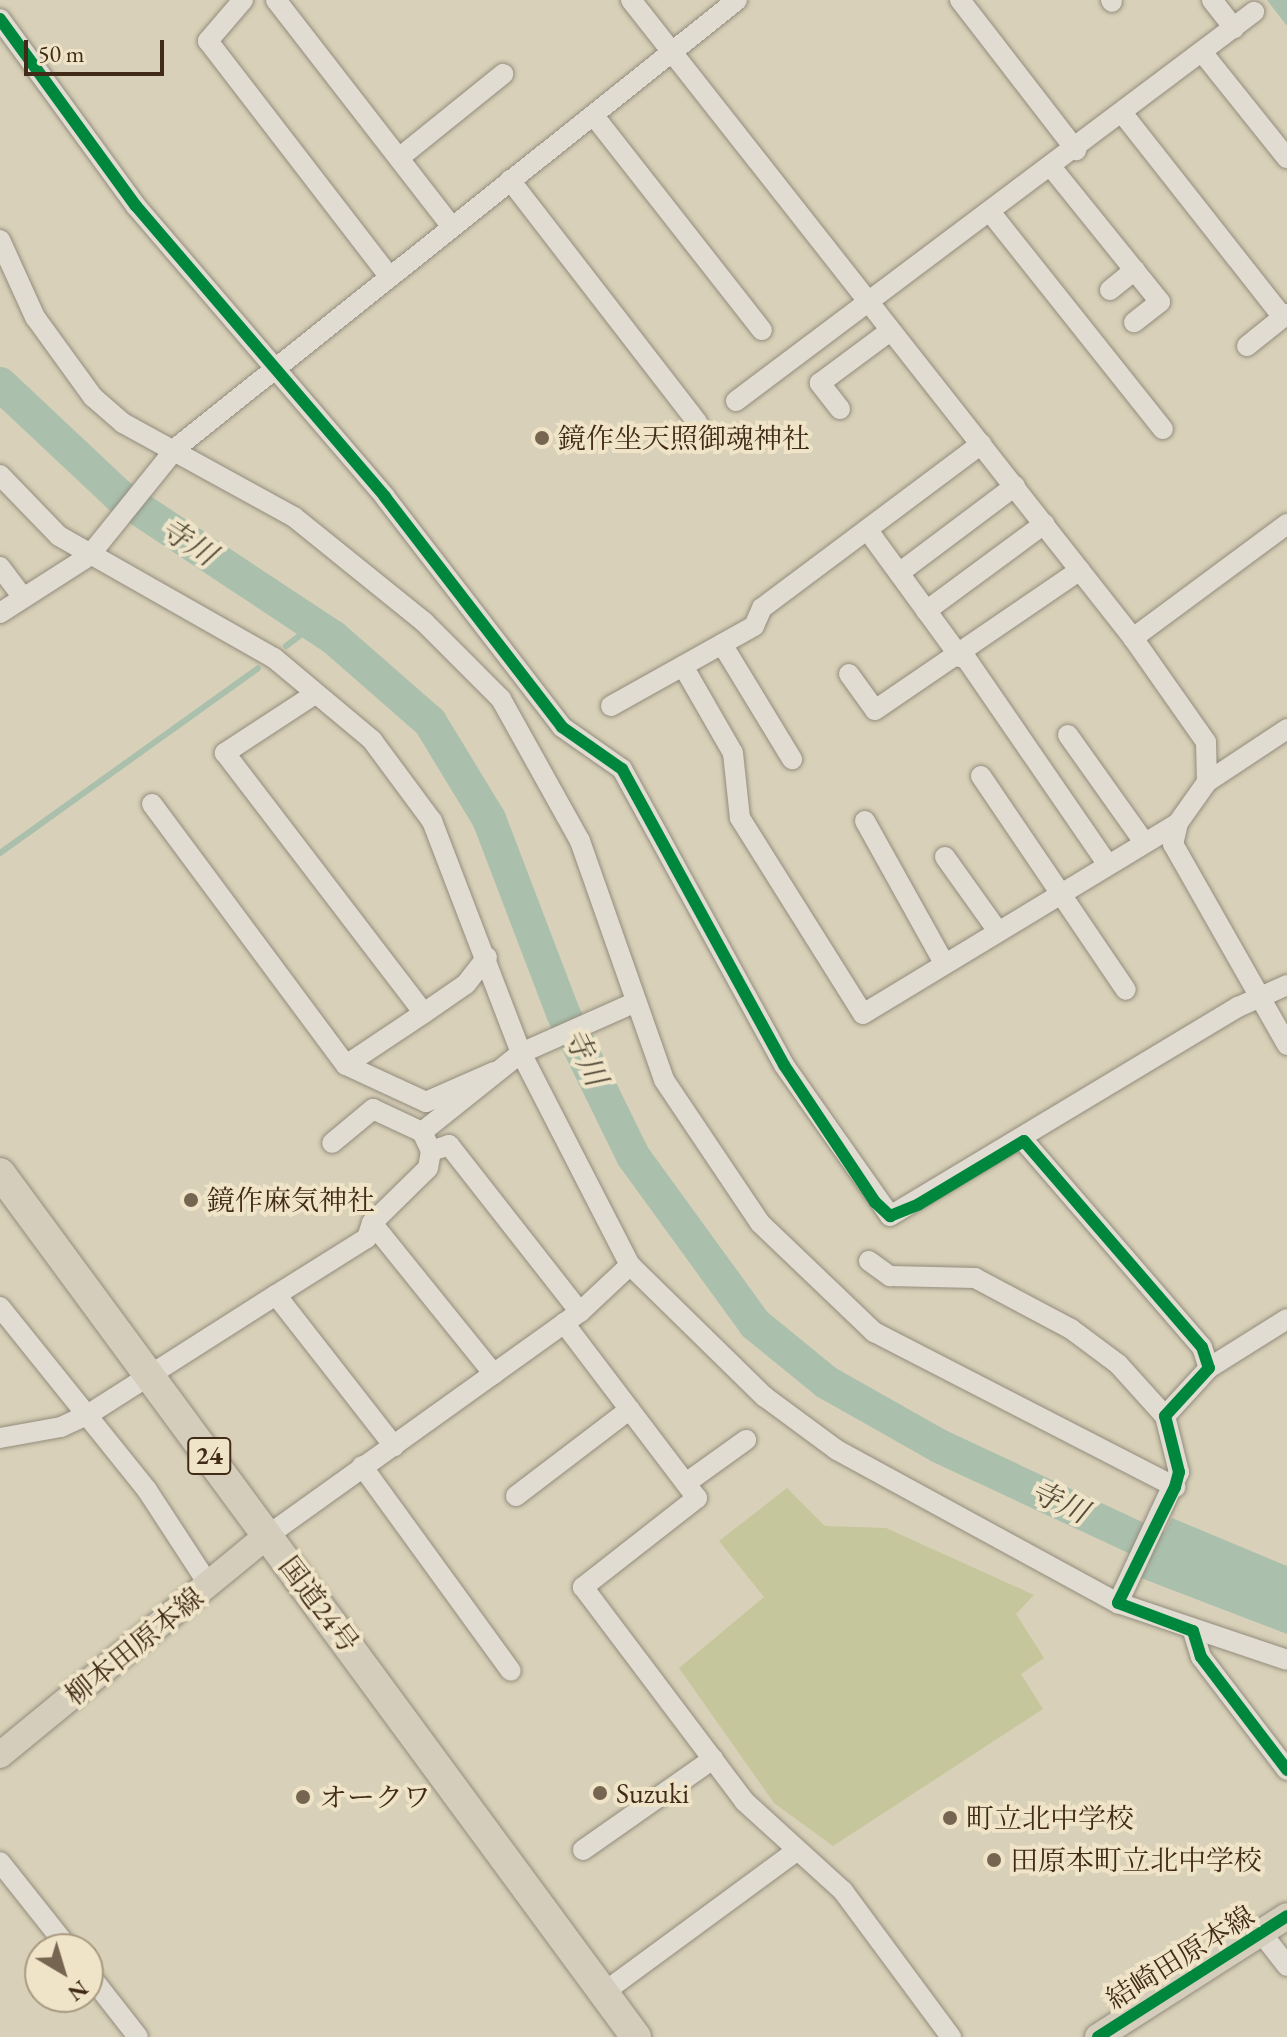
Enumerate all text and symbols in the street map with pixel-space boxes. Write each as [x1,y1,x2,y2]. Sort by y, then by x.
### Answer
scale bar [28,24,168,74]
text: 50 m [38,38,85,69]
place label: 鏡作坐天照御魂神社 [558,421,810,455]
marker: 鏡作坐天照御魂神社 [533,429,551,447]
water label: 寺川 [153,511,223,573]
water label: 寺川 [556,1022,614,1092]
place label: 鏡作麻気神社 [207,1183,375,1217]
marker: 鏡作麻気神社 [182,1191,200,1209]
road number: 24 [187,1434,231,1478]
water label: 寺川 [1024,1473,1094,1531]
street label: 国道24号 [272,1550,366,1658]
street label: 柳本田原本線 [58,1580,210,1712]
place label: Suzuki [616,1776,689,1810]
place label: オークワ [319,1780,431,1814]
marker: Suzuki [591,1784,609,1802]
marker: オークワ [294,1788,312,1806]
place label: 町立北中学校 [966,1801,1134,1835]
marker: 町立北中学校 [941,1809,959,1827]
place label: 田原本町立北中学校 [1010,1843,1262,1877]
marker: 田原本町立北中学校 [985,1851,1003,1869]
street label: 結崎田原本線 [1100,1898,1260,2016]
north arrow [24,1933,104,2013]
text: N [62,1974,94,2008]

